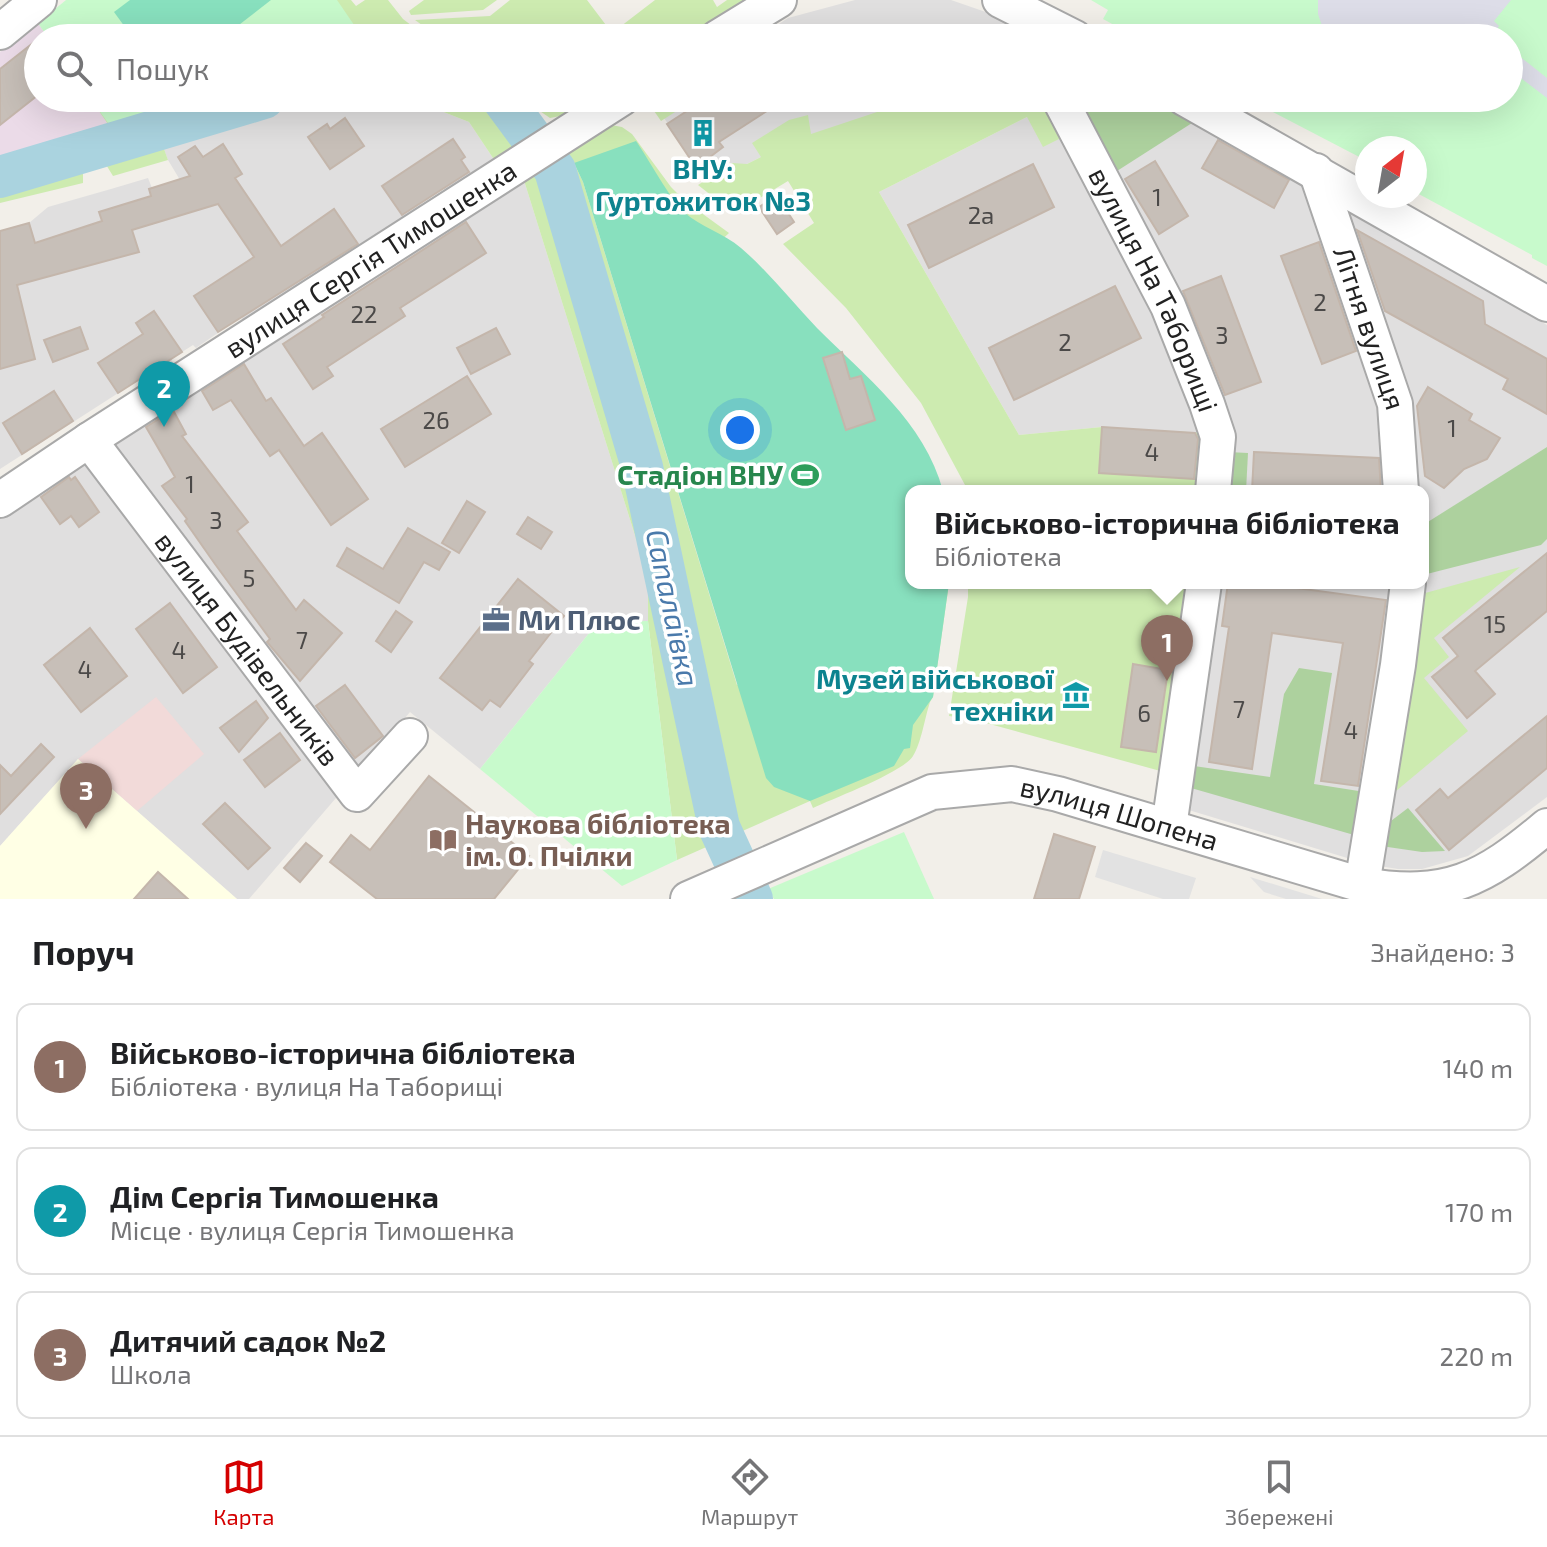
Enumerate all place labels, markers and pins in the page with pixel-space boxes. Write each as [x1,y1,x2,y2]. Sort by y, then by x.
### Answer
building icon: ВНУ: Гуртожиток №3 [688,118,718,148]
place label: ВНУ: Гуртожиток №3 [595,151,811,217]
pin: 2 [138,361,190,427]
place label: Стадіон ВНУ [617,457,783,491]
sports icon: Стадіон ВНУ [790,460,820,490]
place label: Ми Плюс [518,602,640,636]
office icon: Ми Плюс [481,605,511,635]
pin: 1 [1141,615,1193,681]
place label: Музей військової техніки [816,661,1055,727]
museum icon: Музей військової техніки [1061,680,1091,710]
pin: 3 [60,763,112,829]
place label: Наукова бібліотека ім. О. Пчілки [465,806,731,872]
library icon: Наукова бібліотека ім. О. Пчілки [428,825,458,855]

